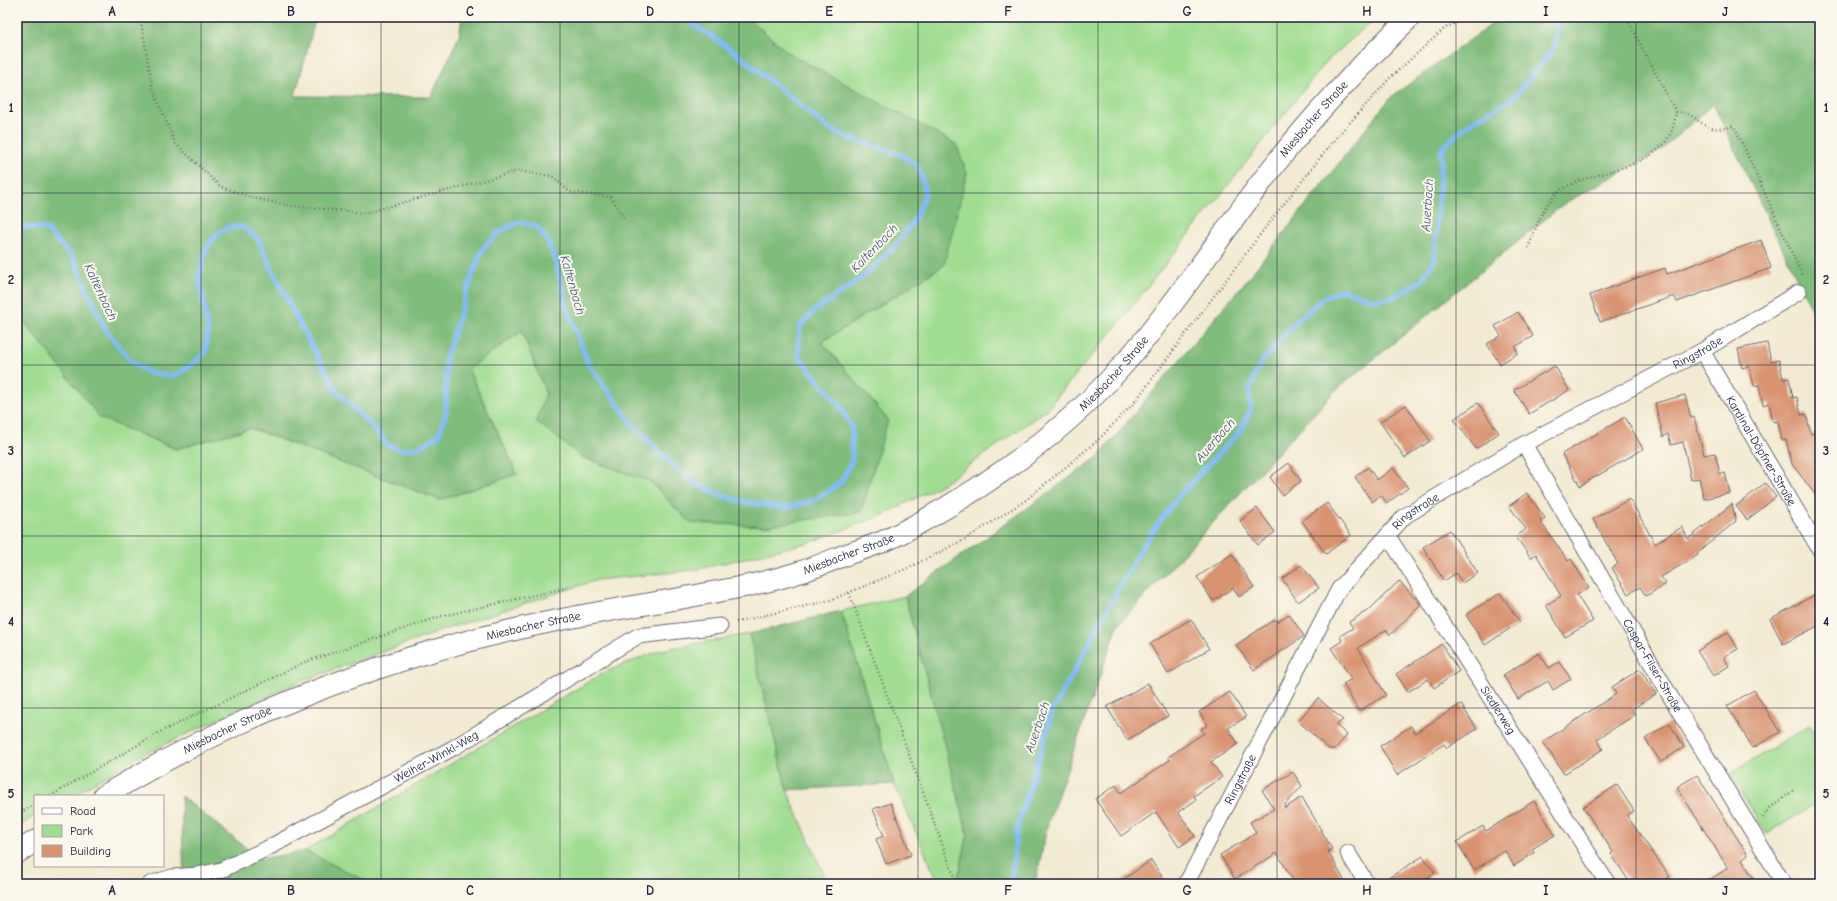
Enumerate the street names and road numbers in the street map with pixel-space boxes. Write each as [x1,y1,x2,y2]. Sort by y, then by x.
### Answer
street label: Miesbacher Straße [1277,78,1351,160]
street label: Miesbacher Straße [1076,333,1151,414]
street label: Ringstraße [1671,333,1725,372]
street label: Kardinal-Döpfner-Straße [1723,393,1799,508]
street label: Ringstraße [1389,490,1442,533]
street label: Miesbacher Straße [801,530,897,578]
street label: Miesbacher Straße [485,609,582,643]
street label: Caspar-Filser-Straße [1620,616,1685,715]
street label: Siedlerweg [1478,683,1519,737]
street label: Miesbacher Straße [181,703,274,757]
street label: Weiher-Winkl-Weg [392,727,481,786]
street label: Ringstraße [1222,752,1259,807]

